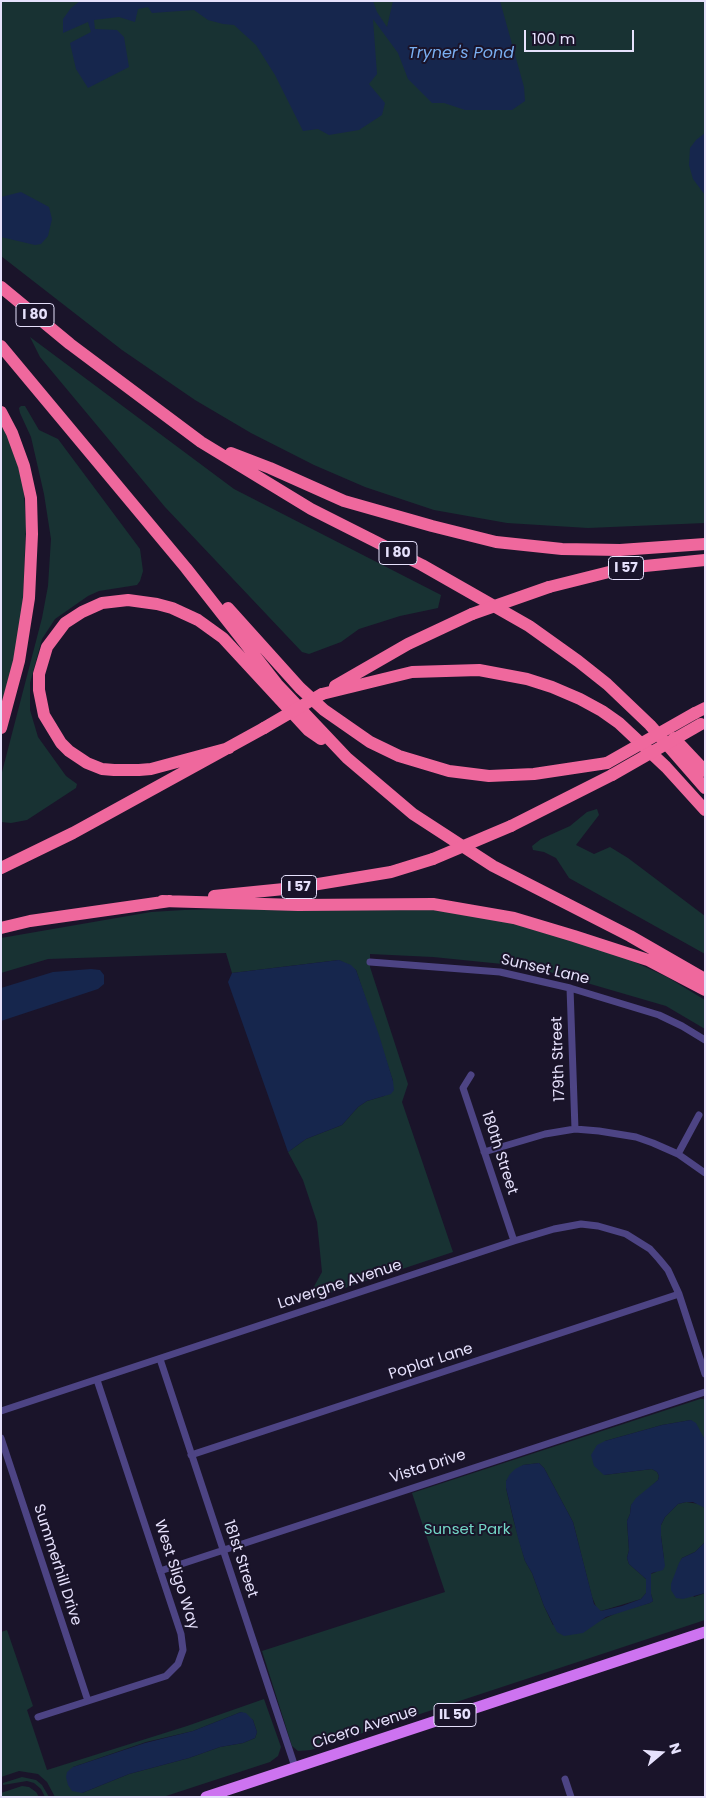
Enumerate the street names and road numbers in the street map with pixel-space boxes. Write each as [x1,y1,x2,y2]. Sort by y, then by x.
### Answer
road number: I 80 [16,304,54,326]
road number: I 80 [379,542,417,564]
road number: I 57 [608,556,644,580]
road number: I 57 [282,876,316,899]
street label: Sunset Lane [499,951,591,989]
street label: 179th Street [549,1016,569,1102]
street label: 180th Street [477,1109,521,1197]
street label: Lavergne Avenue [276,1256,404,1314]
street label: Poplar Lane [387,1340,475,1384]
street label: Vista Drive [388,1446,468,1488]
street label: Summerhill Drive [29,1502,85,1628]
street label: West Sligo Way [150,1518,202,1632]
street label: 181st Street [219,1518,261,1600]
street label: Cicero Avenue [310,1703,420,1753]
road number: IL 50 [434,1704,476,1726]

